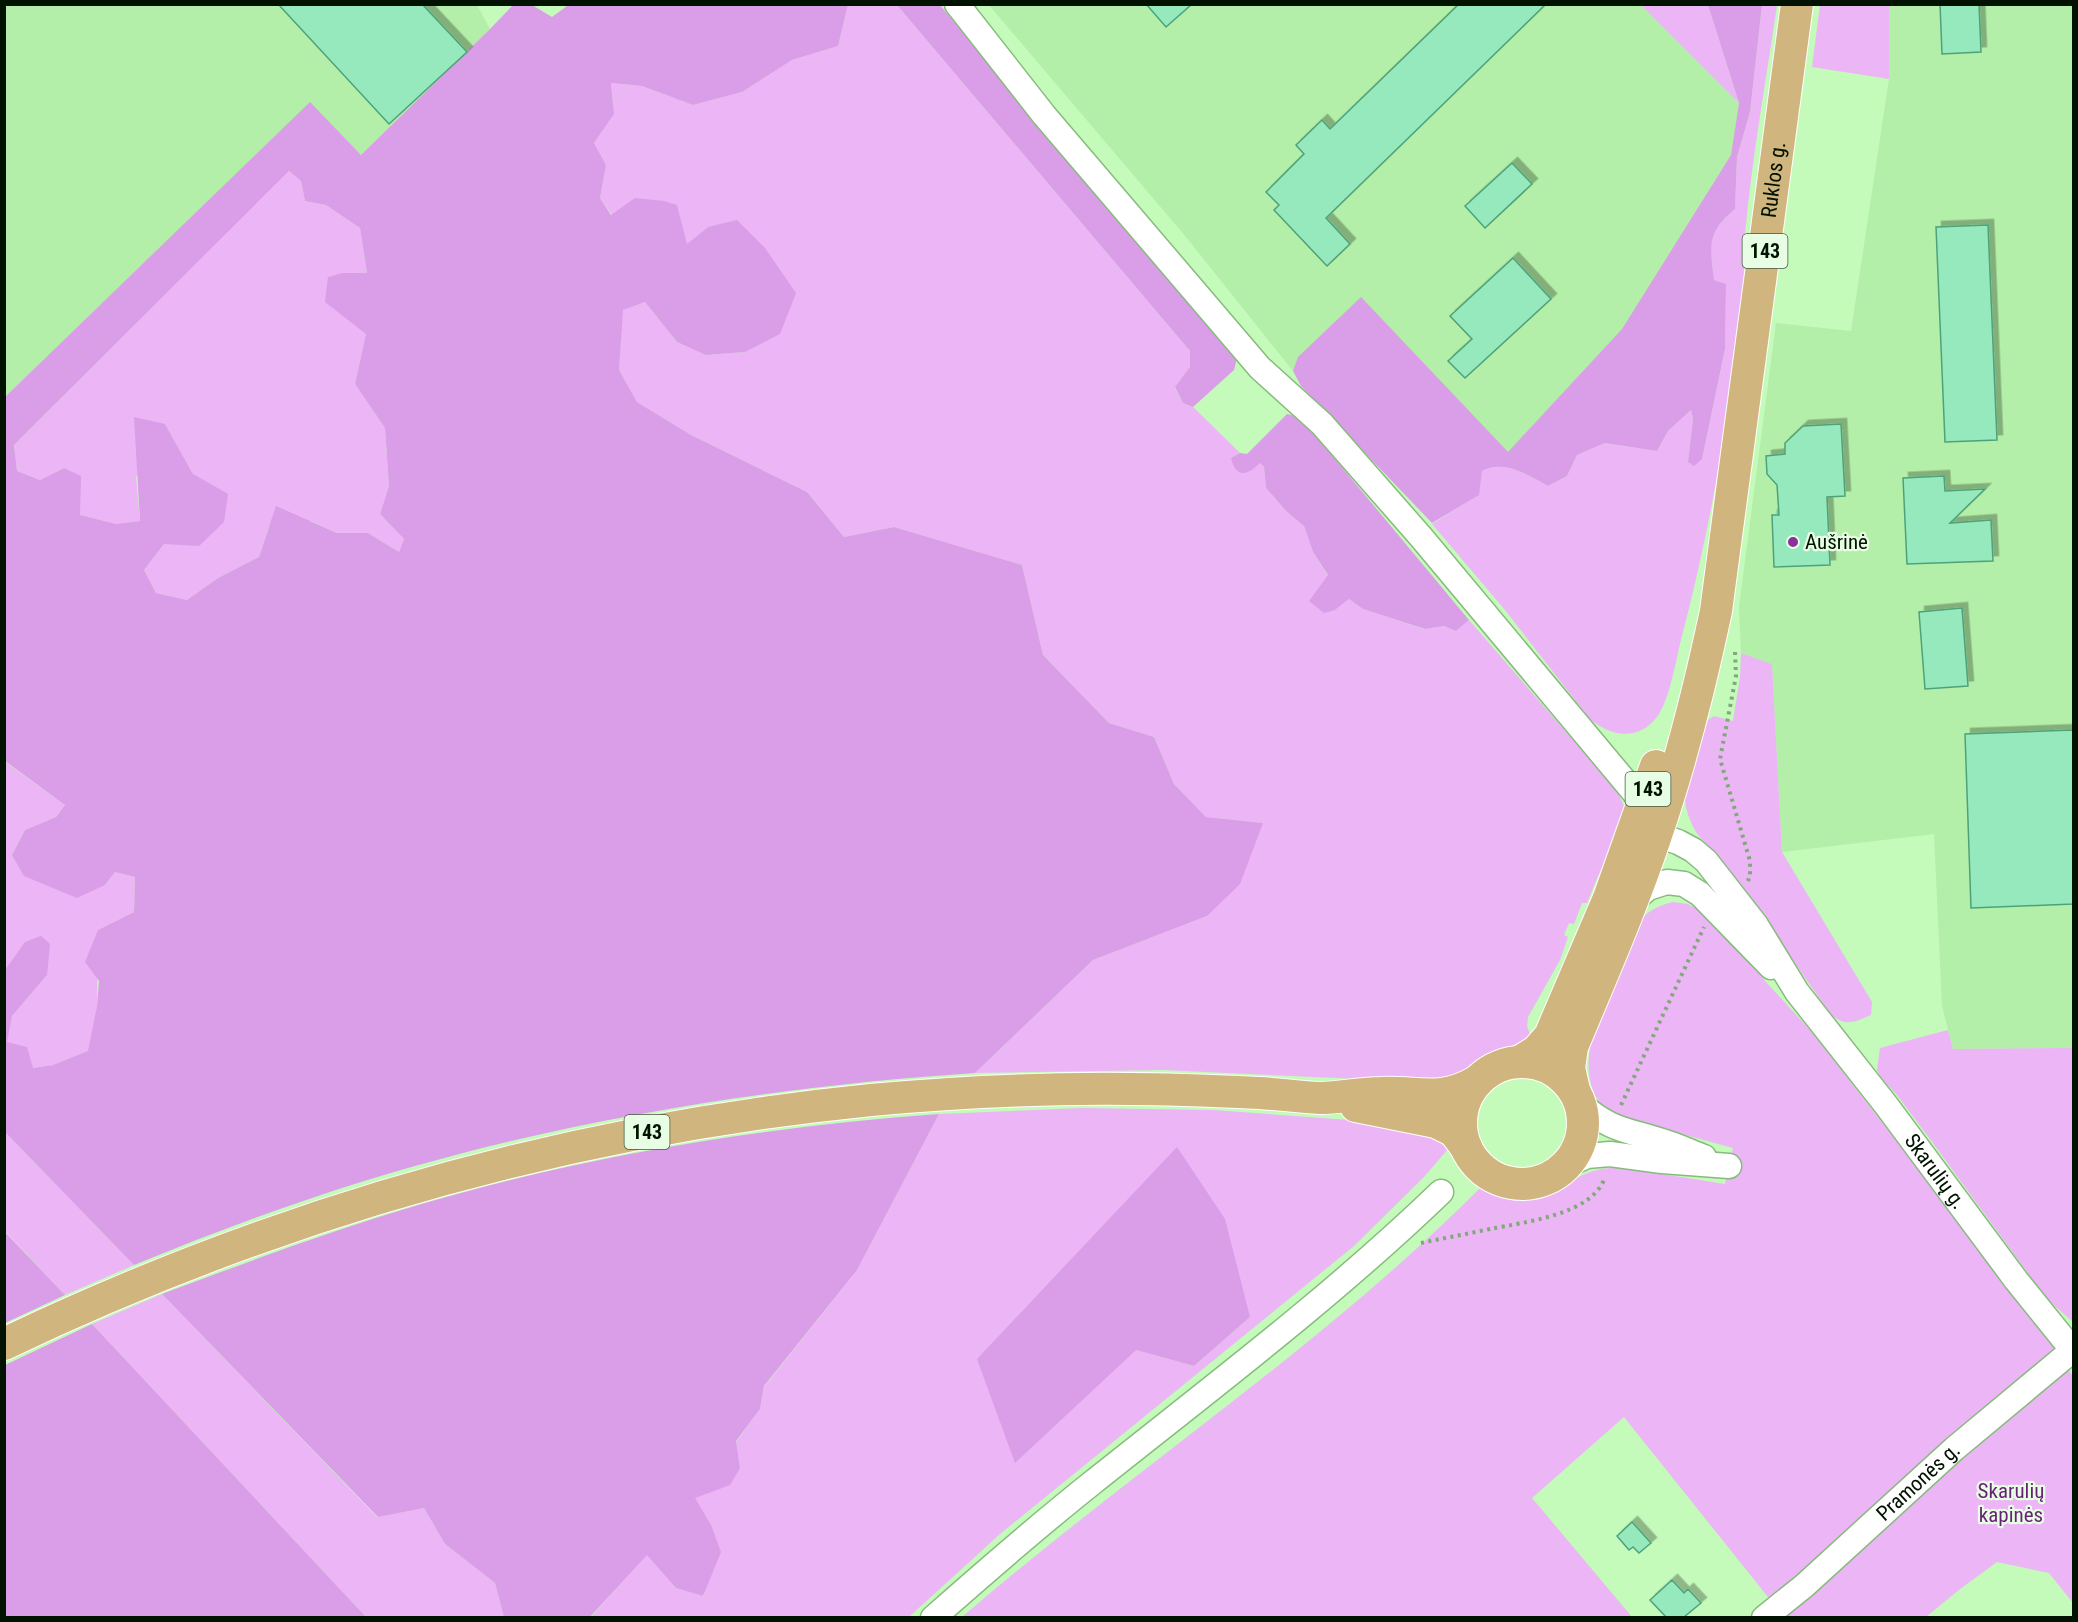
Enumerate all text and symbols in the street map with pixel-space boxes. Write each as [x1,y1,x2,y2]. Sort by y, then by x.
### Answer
street label: Ruklos g. [1757,140,1791,219]
road number: 143 [1742,234,1788,268]
place label: Aušrinė [1805,530,1868,554]
marker: Aušrinė [1786,535,1800,549]
road number: 143 [1626,772,1670,806]
road number: 143 [624,1115,670,1149]
street label: Skarulių g. [1900,1129,1971,1214]
street label: Pramonės g. [1872,1437,1965,1526]
park label: Skarulių kapinės [1978,1479,2044,1527]

